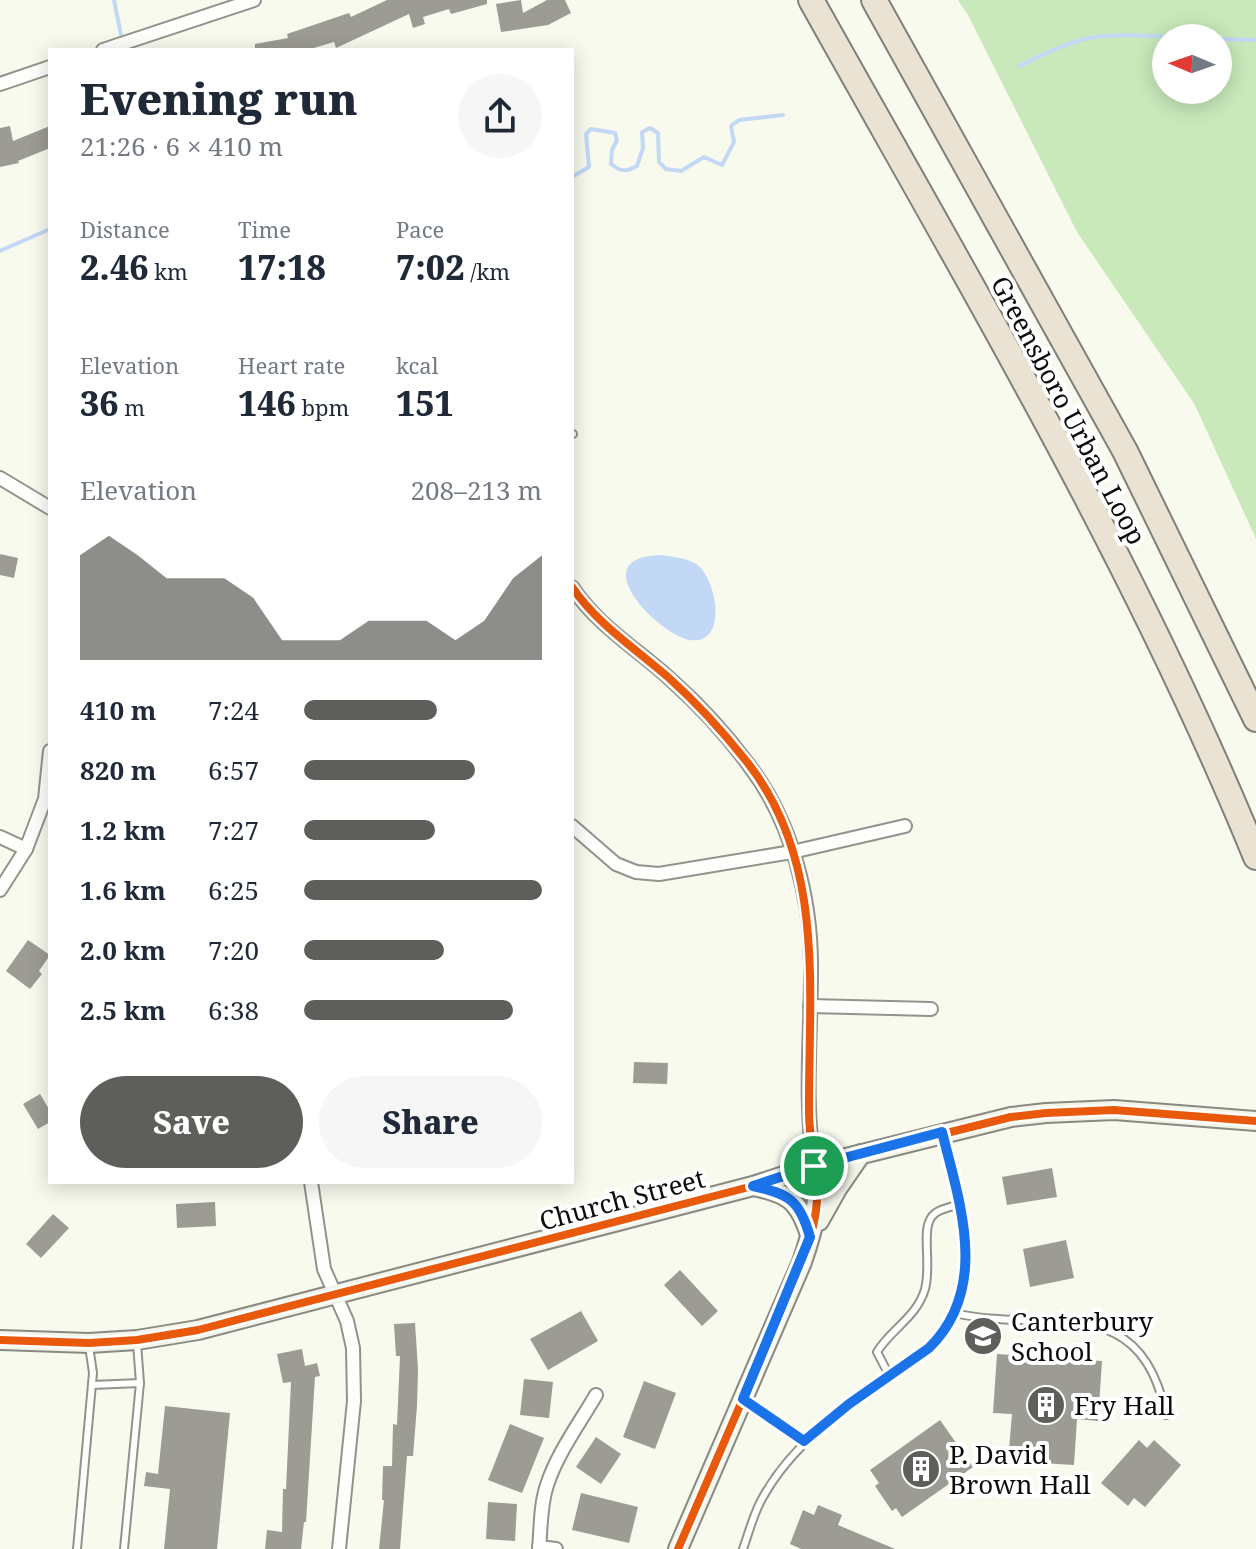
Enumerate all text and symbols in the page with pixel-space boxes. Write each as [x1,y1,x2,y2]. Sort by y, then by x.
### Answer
north arrow [1152,24,1232,104]
map controls [1152,24,1232,104]
text: Evening run [80,68,358,128]
button: share [458,74,542,158]
text: 21:26 · 6 × 410 m [80,128,283,164]
text: Distance [80,214,170,244]
text: Time [238,214,291,244]
text: Pace [396,214,444,244]
text: 2.46 [80,244,148,290]
text: 17:18 [238,244,326,290]
text: 7:02 [396,244,464,290]
text: km [148,256,188,286]
text: /km [464,256,510,286]
street label: Greensboro Urban Loop [983,269,1155,551]
text: Elevation [80,350,179,380]
text: Heart rate [238,350,345,380]
text: kcal [396,350,438,380]
text: 36 [80,380,119,426]
text: 146 [238,380,296,426]
text: 151 [396,380,454,426]
text: m [119,392,145,422]
text: bpm [296,392,349,422]
text: Elevation [80,472,197,508]
text: 208–213 m [410,472,542,508]
text: 410 m [80,692,156,728]
text: 7:24 [208,692,259,728]
text: 820 m [80,752,156,788]
text: 6:57 [208,752,259,788]
text: 1.2 km [80,812,166,848]
text: 7:27 [208,812,259,848]
text: 1.6 km [80,872,166,908]
text: 6:25 [208,872,259,908]
text: 2.0 km [80,932,166,968]
text: 7:20 [208,932,259,968]
text: 2.5 km [80,992,166,1028]
text: 6:38 [208,992,259,1028]
button: Save [80,1076,303,1168]
button: Share [319,1076,542,1168]
pin [780,1132,848,1200]
icon: arrive [792,1144,836,1188]
street label: Church Street [535,1160,709,1238]
place label: Canterbury School [1011,1303,1153,1369]
school or university icon: Canterbury School [962,1315,1004,1357]
building icon: Fry Hall [1025,1384,1067,1426]
place label: Fry Hall [1074,1387,1174,1423]
place label: P. David Brown Hall [949,1436,1091,1502]
building icon: P. David Brown Hall [900,1448,942,1490]

